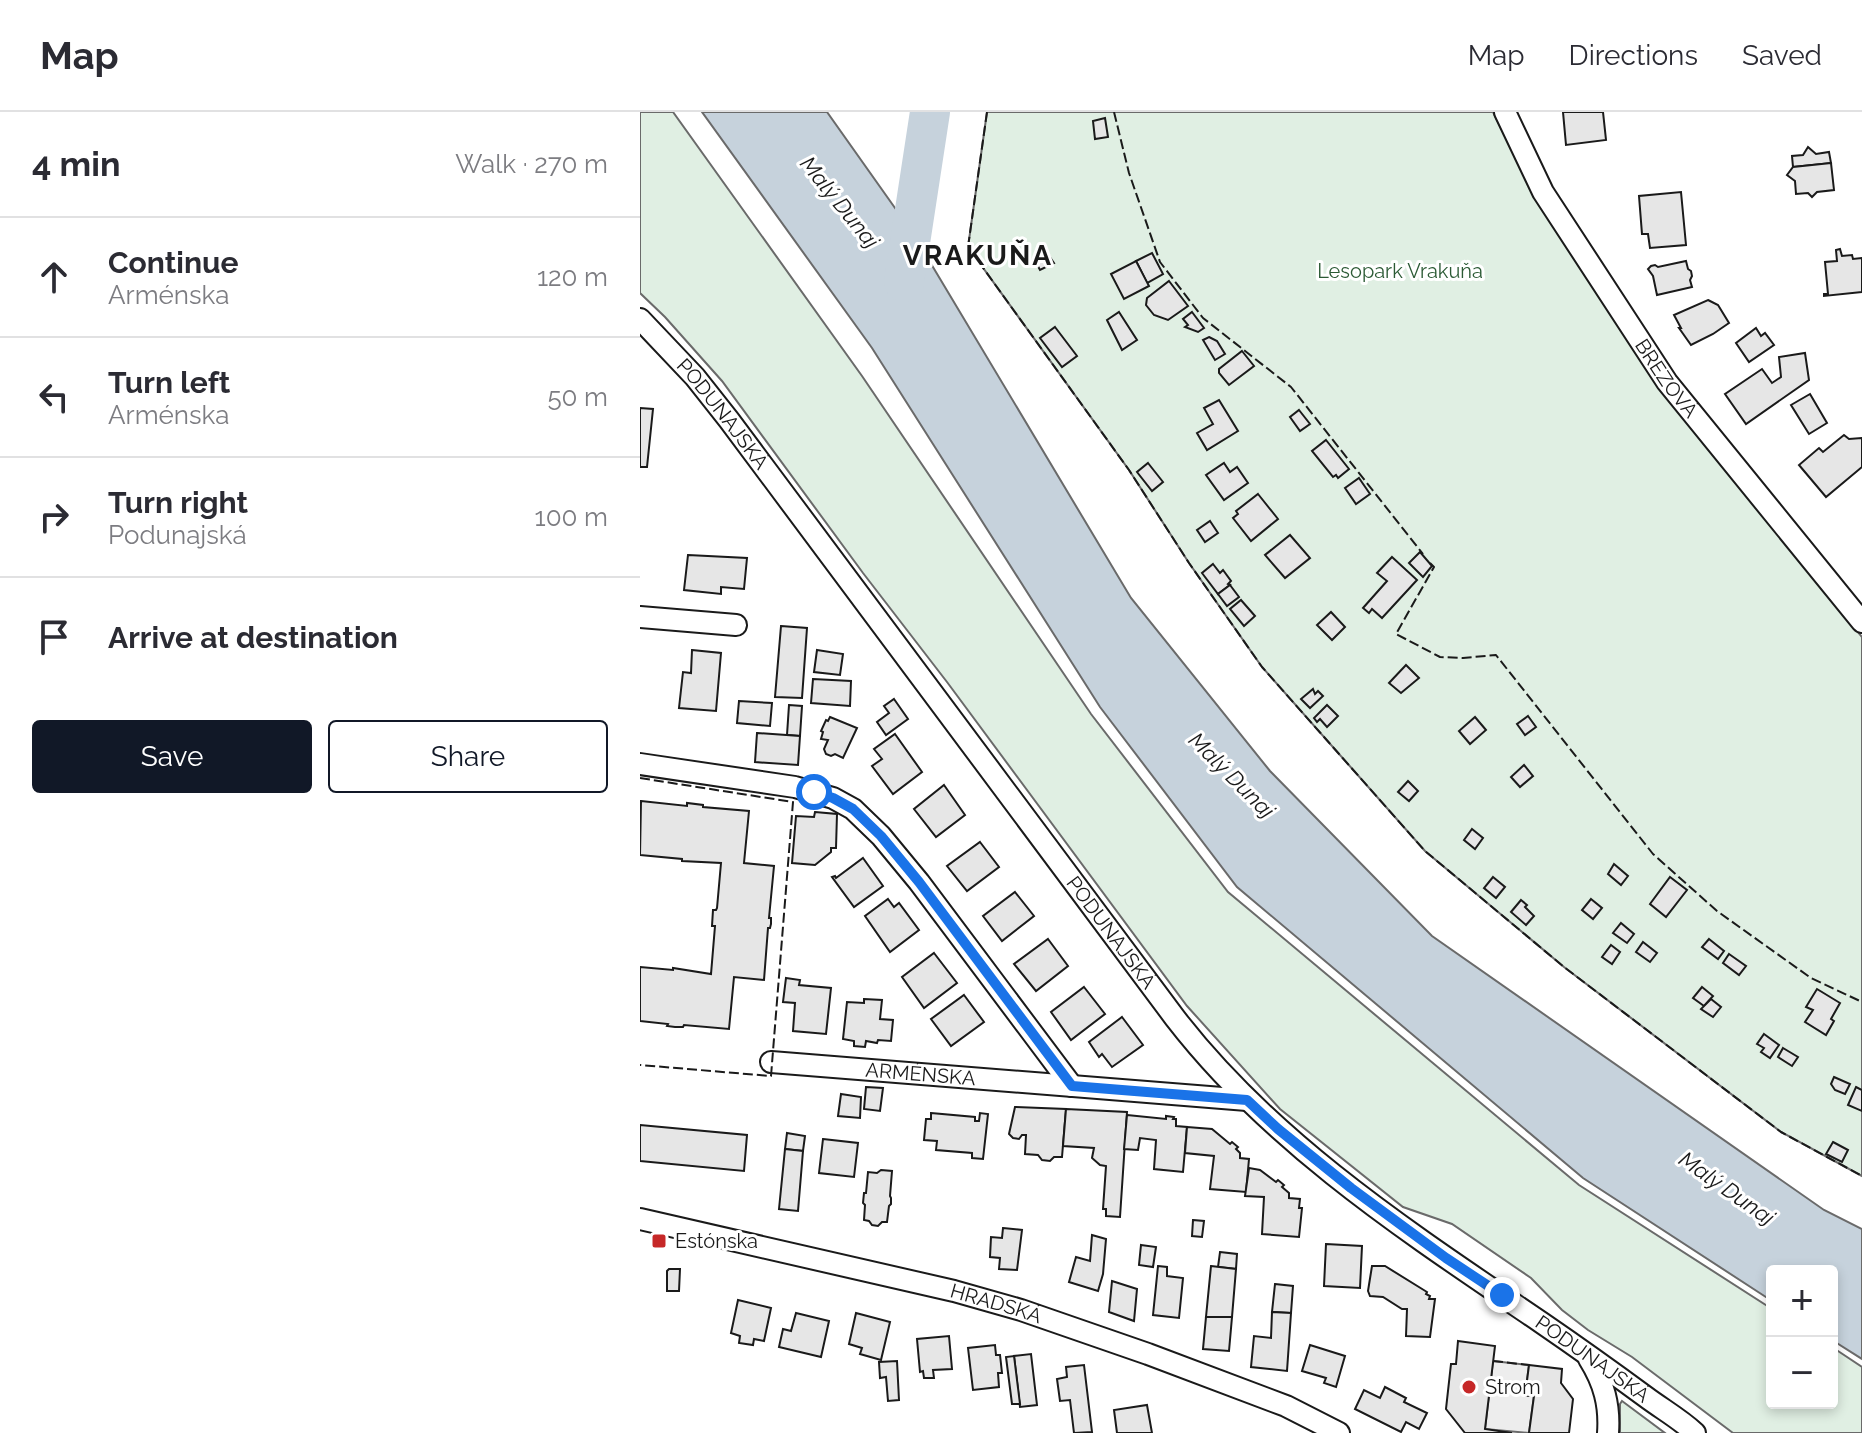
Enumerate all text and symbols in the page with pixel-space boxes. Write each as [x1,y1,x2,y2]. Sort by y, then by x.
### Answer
text: Map [40,33,119,78]
text: Map [1468,39,1525,72]
text: Directions [1569,39,1698,72]
text: Saved [1742,39,1822,72]
text: 4 min [32,144,120,184]
text: Walk · 270 m [455,149,608,179]
water label: Malý Dunaj [795,151,886,254]
district label: VRAKUŇA [903,239,1053,272]
text: Continue [108,245,239,280]
icon: ahead [32,255,76,299]
park label: Lesopark Vrakuňa [1317,259,1483,283]
text: 120 m [537,262,608,292]
text: Arménska [108,280,229,310]
street label: BREZOVÁ [1630,334,1703,423]
street label: PODUNAJSKÁ [672,354,774,474]
text: Turn left [108,365,230,400]
icon: left [32,375,76,419]
text: 50 m [547,382,608,412]
text: Arménska [108,400,229,430]
text: Turn right [108,485,248,520]
icon: right [32,495,76,539]
text: 100 m [535,502,608,532]
text: Podunajská [108,520,247,550]
icon: arrive [32,615,76,659]
text: Arrive at destination [108,620,398,655]
button: Save [32,720,312,793]
button: Share [328,720,608,793]
water label: Malý Dunaj [1184,727,1281,824]
route start [796,774,832,810]
street label: PODUNAJSKÁ [1061,872,1161,994]
street label: ARMÉNSKA [865,1058,977,1090]
water label: Malý Dunaj [1674,1146,1781,1231]
place label: Estónska [675,1229,758,1253]
marker: Estónska [650,1232,668,1250]
map controls [1766,1265,1838,1409]
button: + [1766,1265,1838,1337]
route end [1484,1277,1520,1313]
street label: HRADSKÁ [948,1279,1045,1328]
street label: PODUNAJSKÁ [1531,1310,1655,1408]
button: − [1766,1337,1838,1409]
place label: Strom [1485,1375,1541,1399]
marker: Strom [1460,1378,1478,1396]

